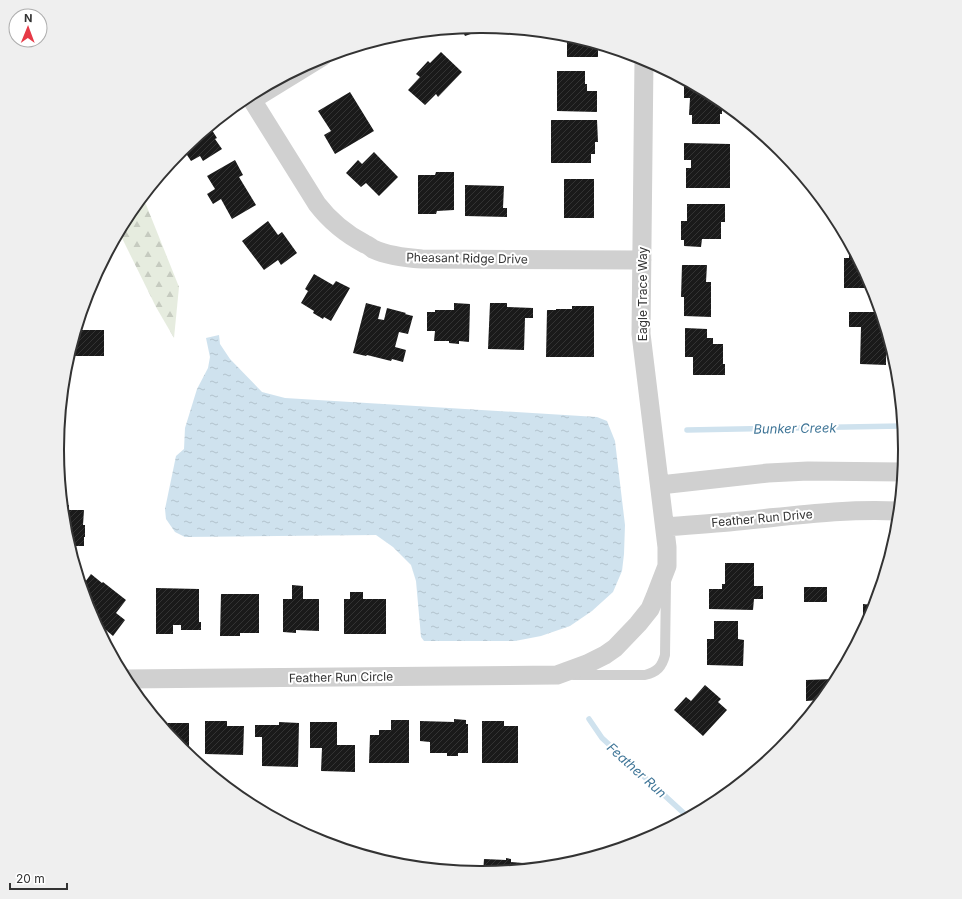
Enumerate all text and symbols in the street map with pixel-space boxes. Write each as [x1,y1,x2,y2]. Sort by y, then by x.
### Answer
north arrow [8,8,48,48]
text: N [24,11,32,25]
street label: Eagle Trace Way [635,246,650,341]
street label: Pheasant Ridge Drive [406,249,528,267]
water label: Bunker Creek [753,419,838,437]
street label: Feather Run Drive [711,506,813,530]
street label: Feather Run Circle [289,669,393,685]
water label: Feather Run [604,739,670,801]
scale bar [10,865,67,891]
text: 20 m [16,871,45,886]

